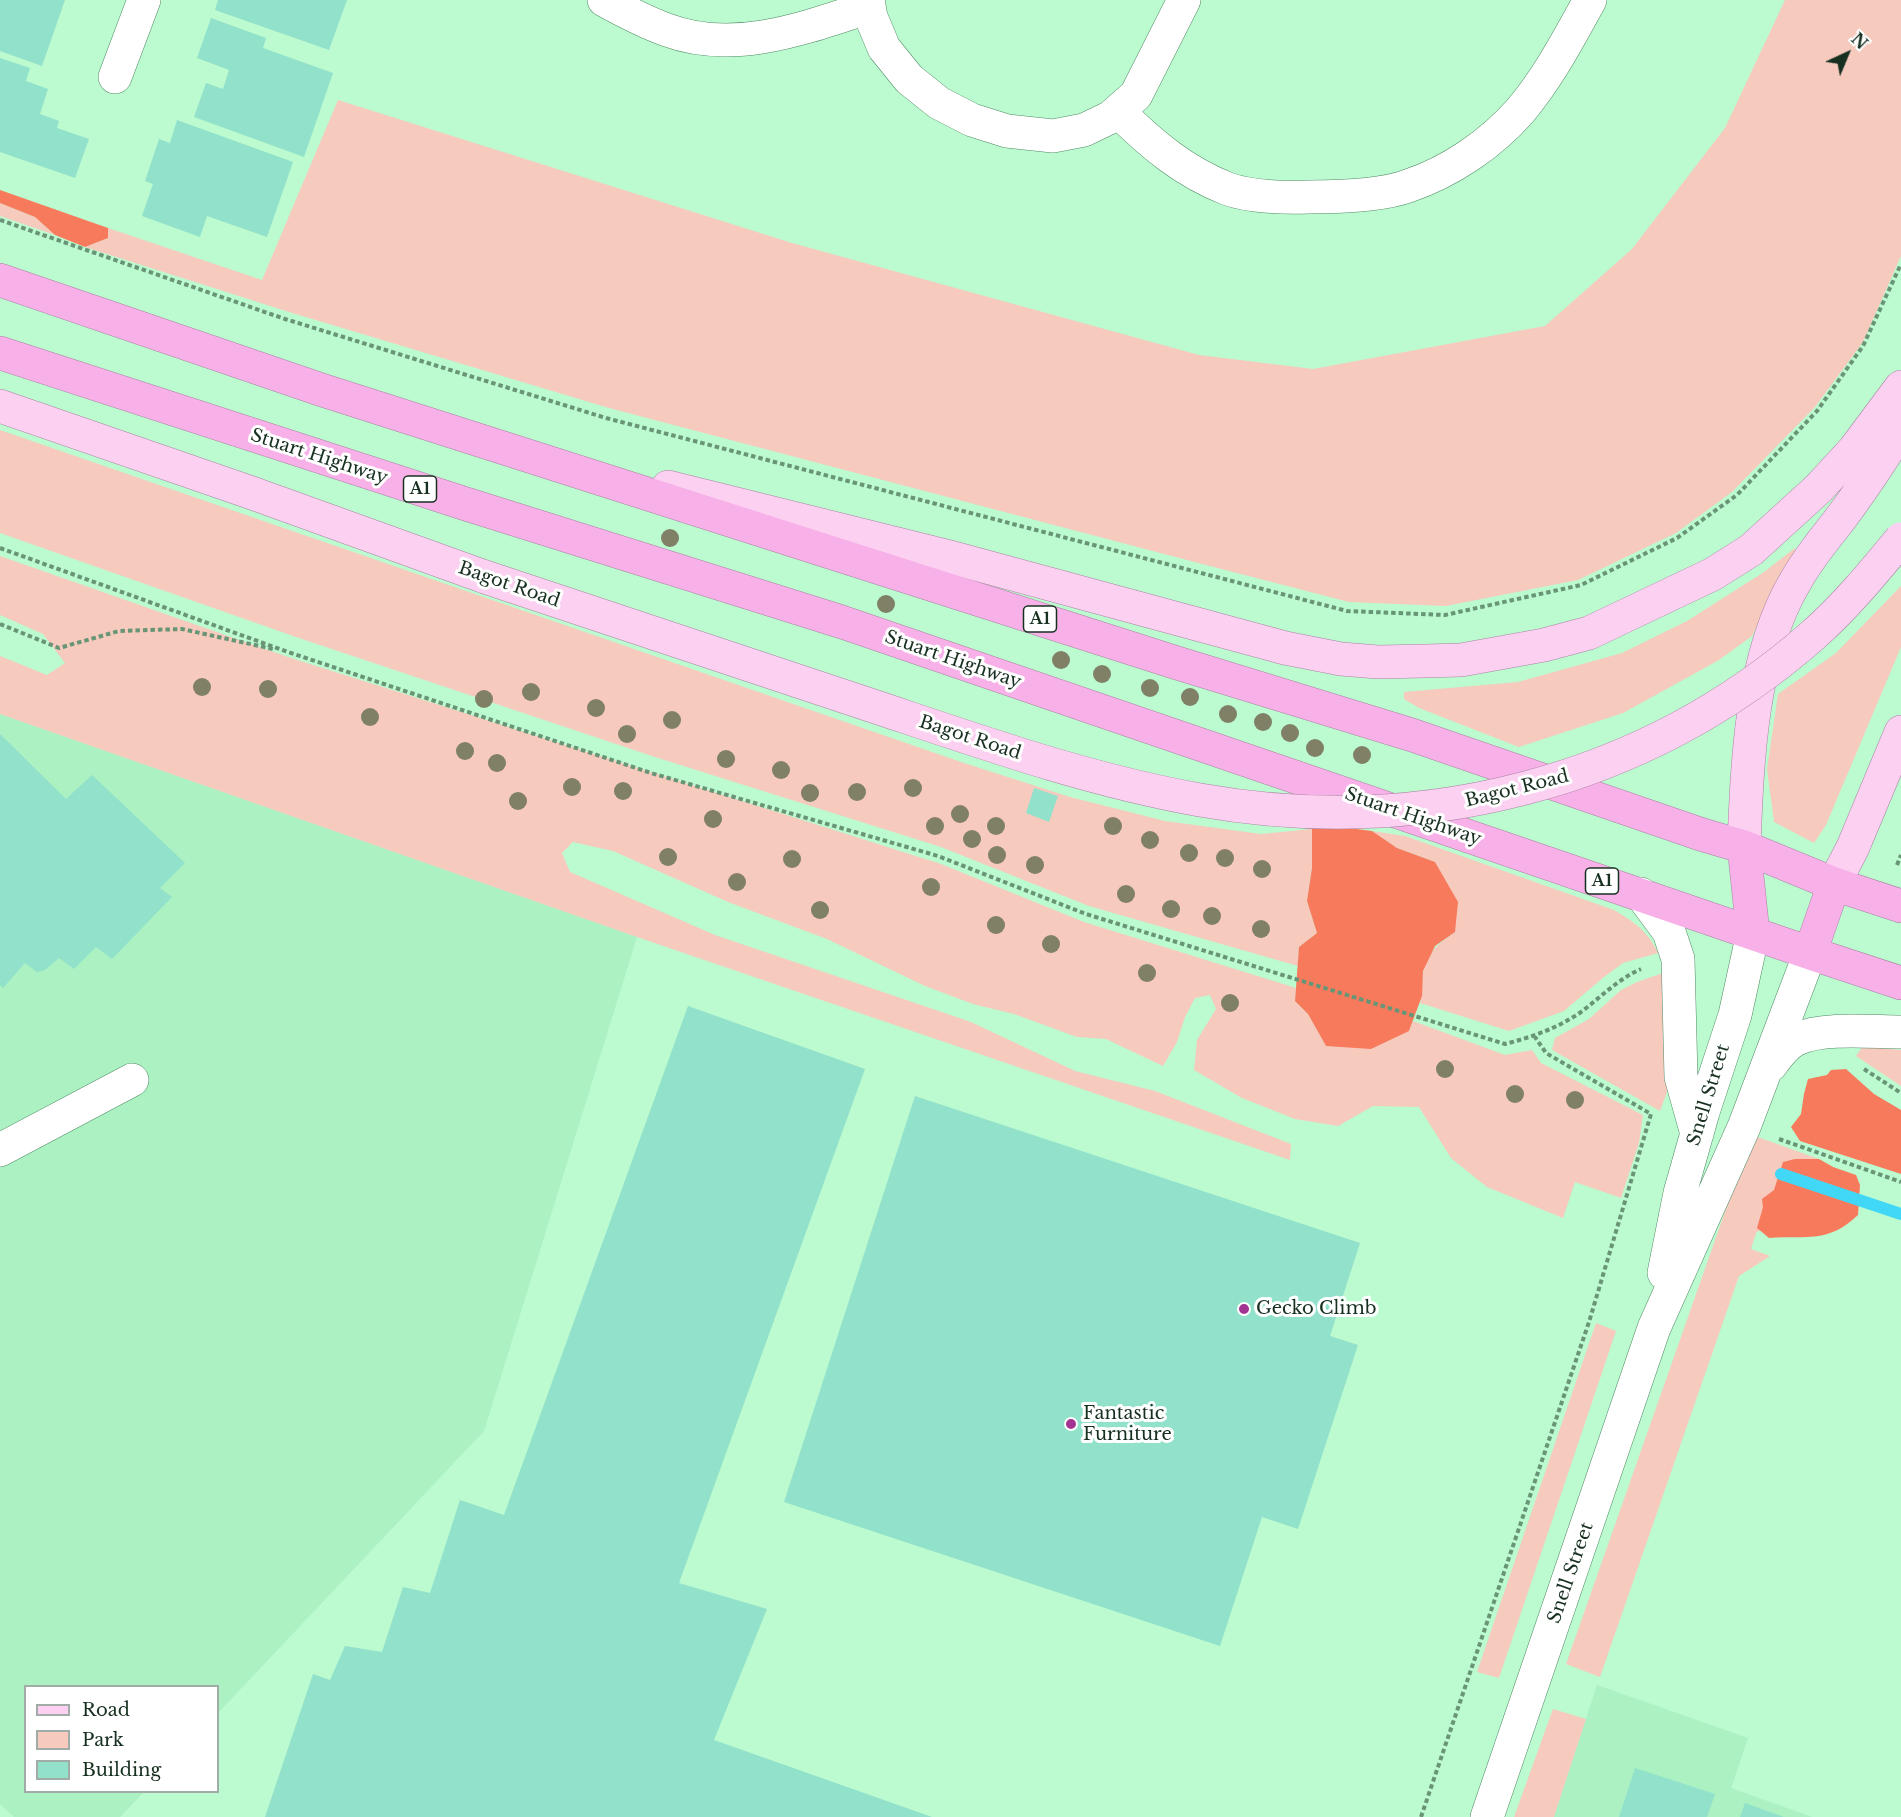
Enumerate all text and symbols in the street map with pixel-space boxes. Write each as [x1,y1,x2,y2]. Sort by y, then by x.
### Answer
north arrow [1817,24,1877,84]
text: N [1847,29,1872,53]
street label: Stuart Highway [248,425,390,489]
road number: A1 [404,476,436,502]
street label: Bagot Road [455,558,563,612]
road number: A1 [1024,606,1056,632]
street label: Stuart Highway [882,627,1024,693]
street label: Bagot Road [916,711,1024,765]
street label: Bagot Road [1463,766,1571,812]
street label: Stuart Highway [1342,784,1484,850]
road number: A1 [1586,868,1618,894]
street label: Snell Street [1683,1041,1735,1149]
place label: Gecko Climb [1256,1298,1377,1320]
marker: Gecko Climb [1237,1302,1251,1316]
place label: Fantastic Furniture [1083,1403,1172,1446]
marker: Fantastic Furniture [1064,1417,1078,1431]
street label: Snell Street [1544,1520,1598,1626]
legend [24,1685,219,1793]
text: Road [82,1699,130,1721]
text: Park [82,1729,124,1751]
text: Building [82,1759,161,1781]

